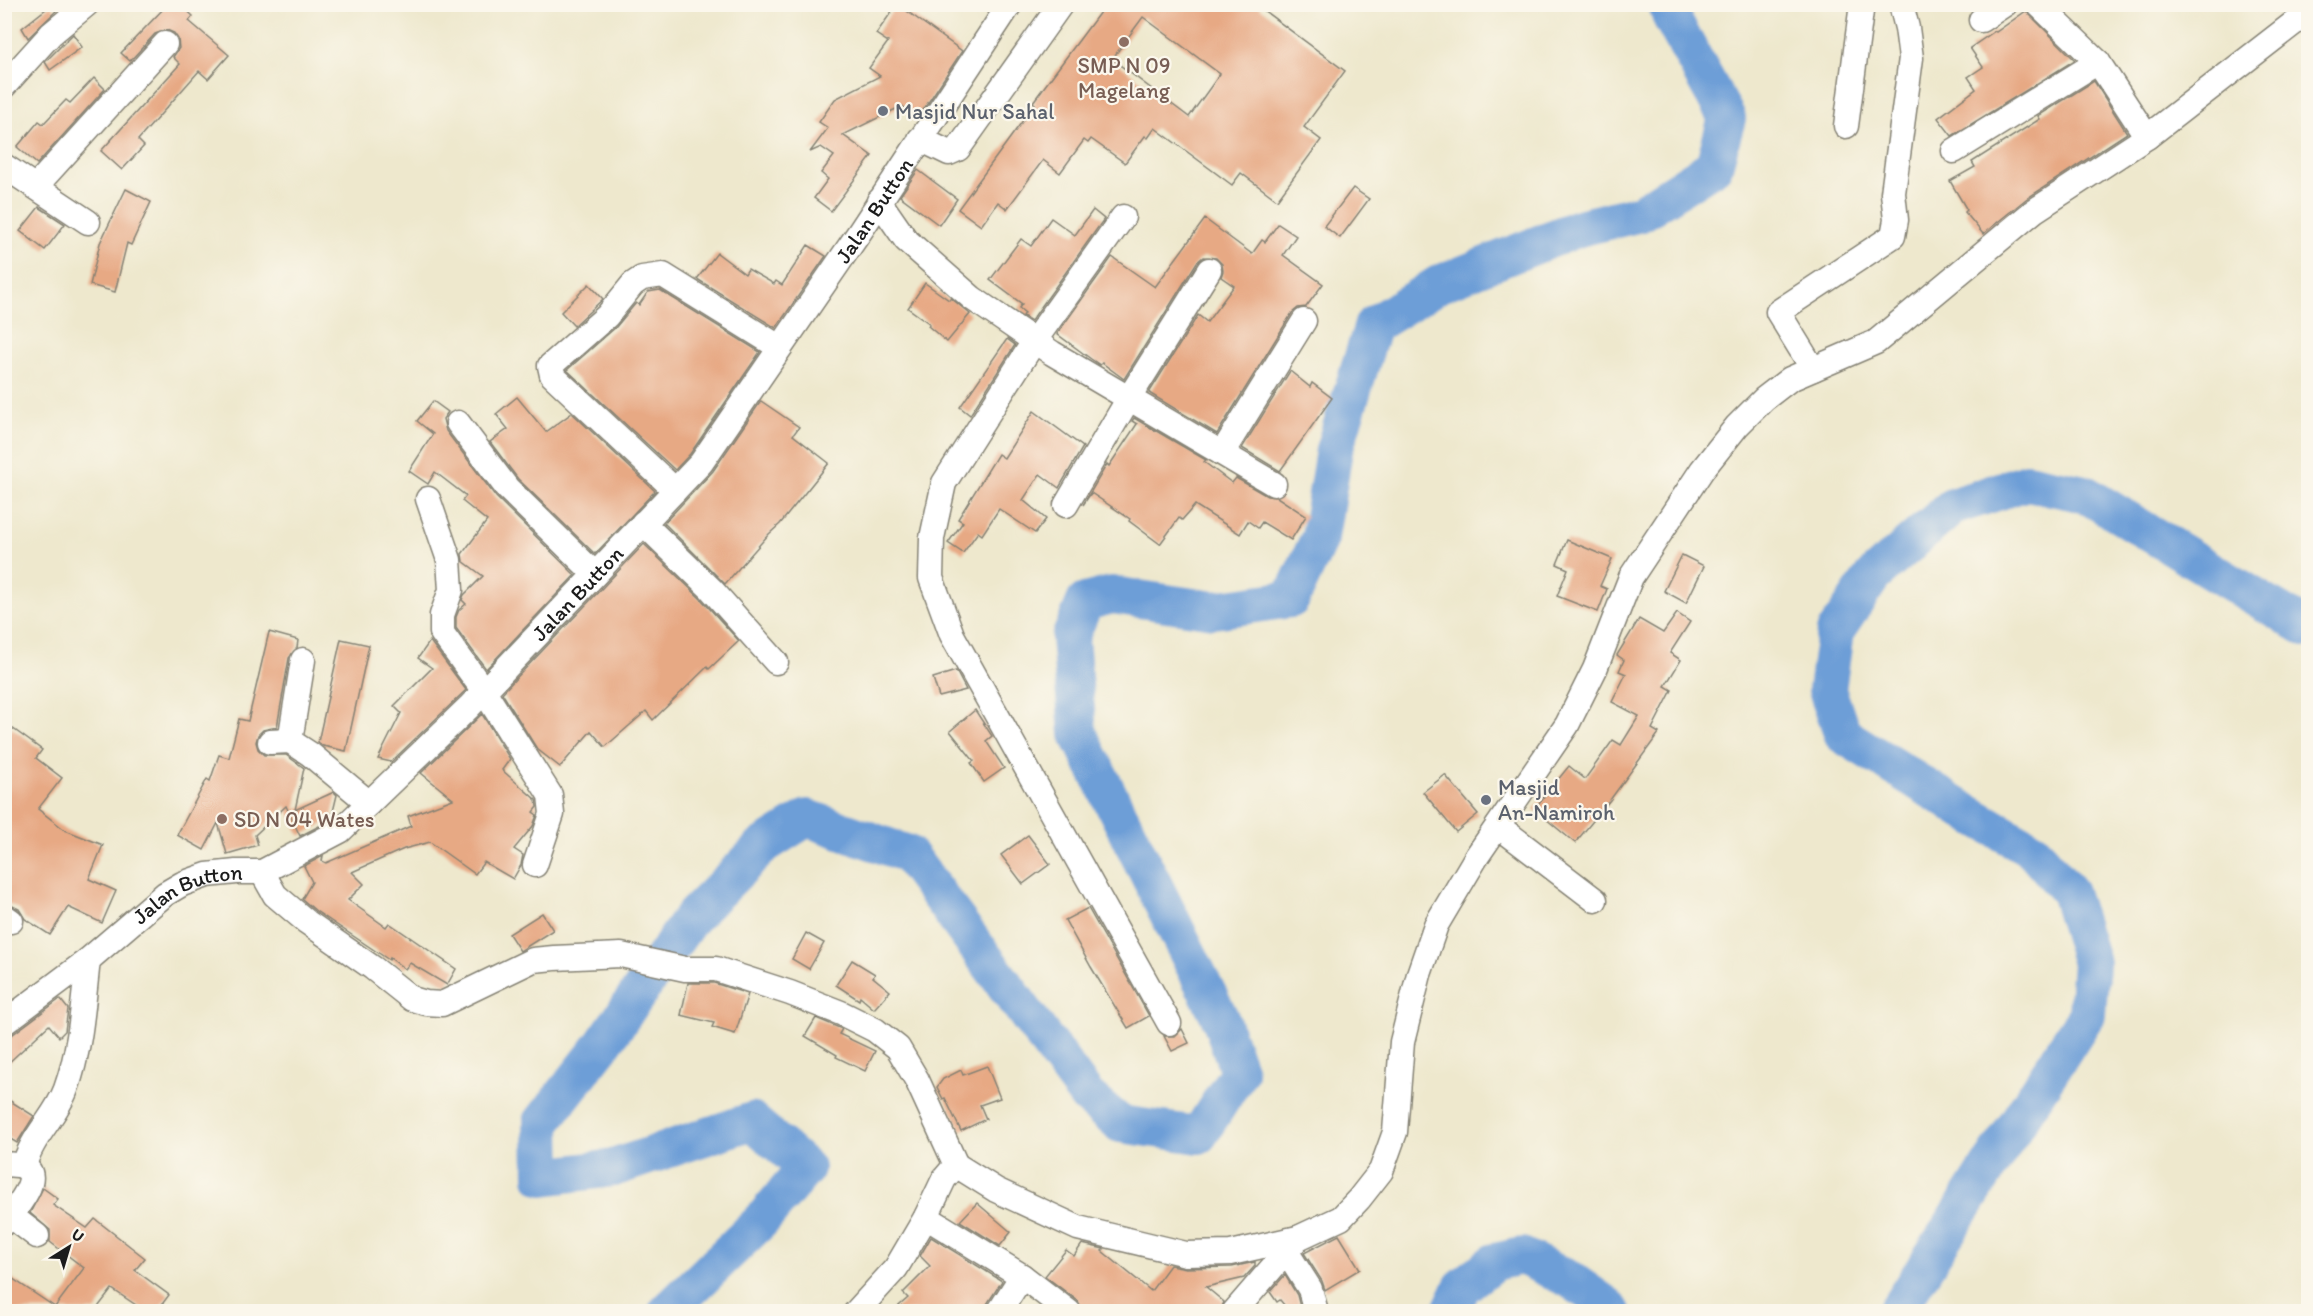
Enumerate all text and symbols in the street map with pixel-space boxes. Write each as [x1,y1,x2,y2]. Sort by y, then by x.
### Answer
marker: SMP N 09 Magelang [1117,35,1131,49]
place label: SMP N 09 Magelang [1078,52,1171,104]
place label: Masjid Nur Sahal [895,98,1054,125]
marker: Masjid Nur Sahal [876,104,890,118]
street label: Jalan Button [829,152,919,268]
street label: Jalan Button [526,540,629,647]
place label: Masjid An-Namiroh [1498,774,1615,826]
marker: Masjid An-Namiroh [1479,793,1493,807]
place label: SD N 04 Wates [234,806,375,833]
marker: SD N 04 Wates [215,812,229,826]
street label: Jalan Button [127,859,243,930]
north arrow [39,1217,99,1277]
text: U [68,1225,88,1246]

